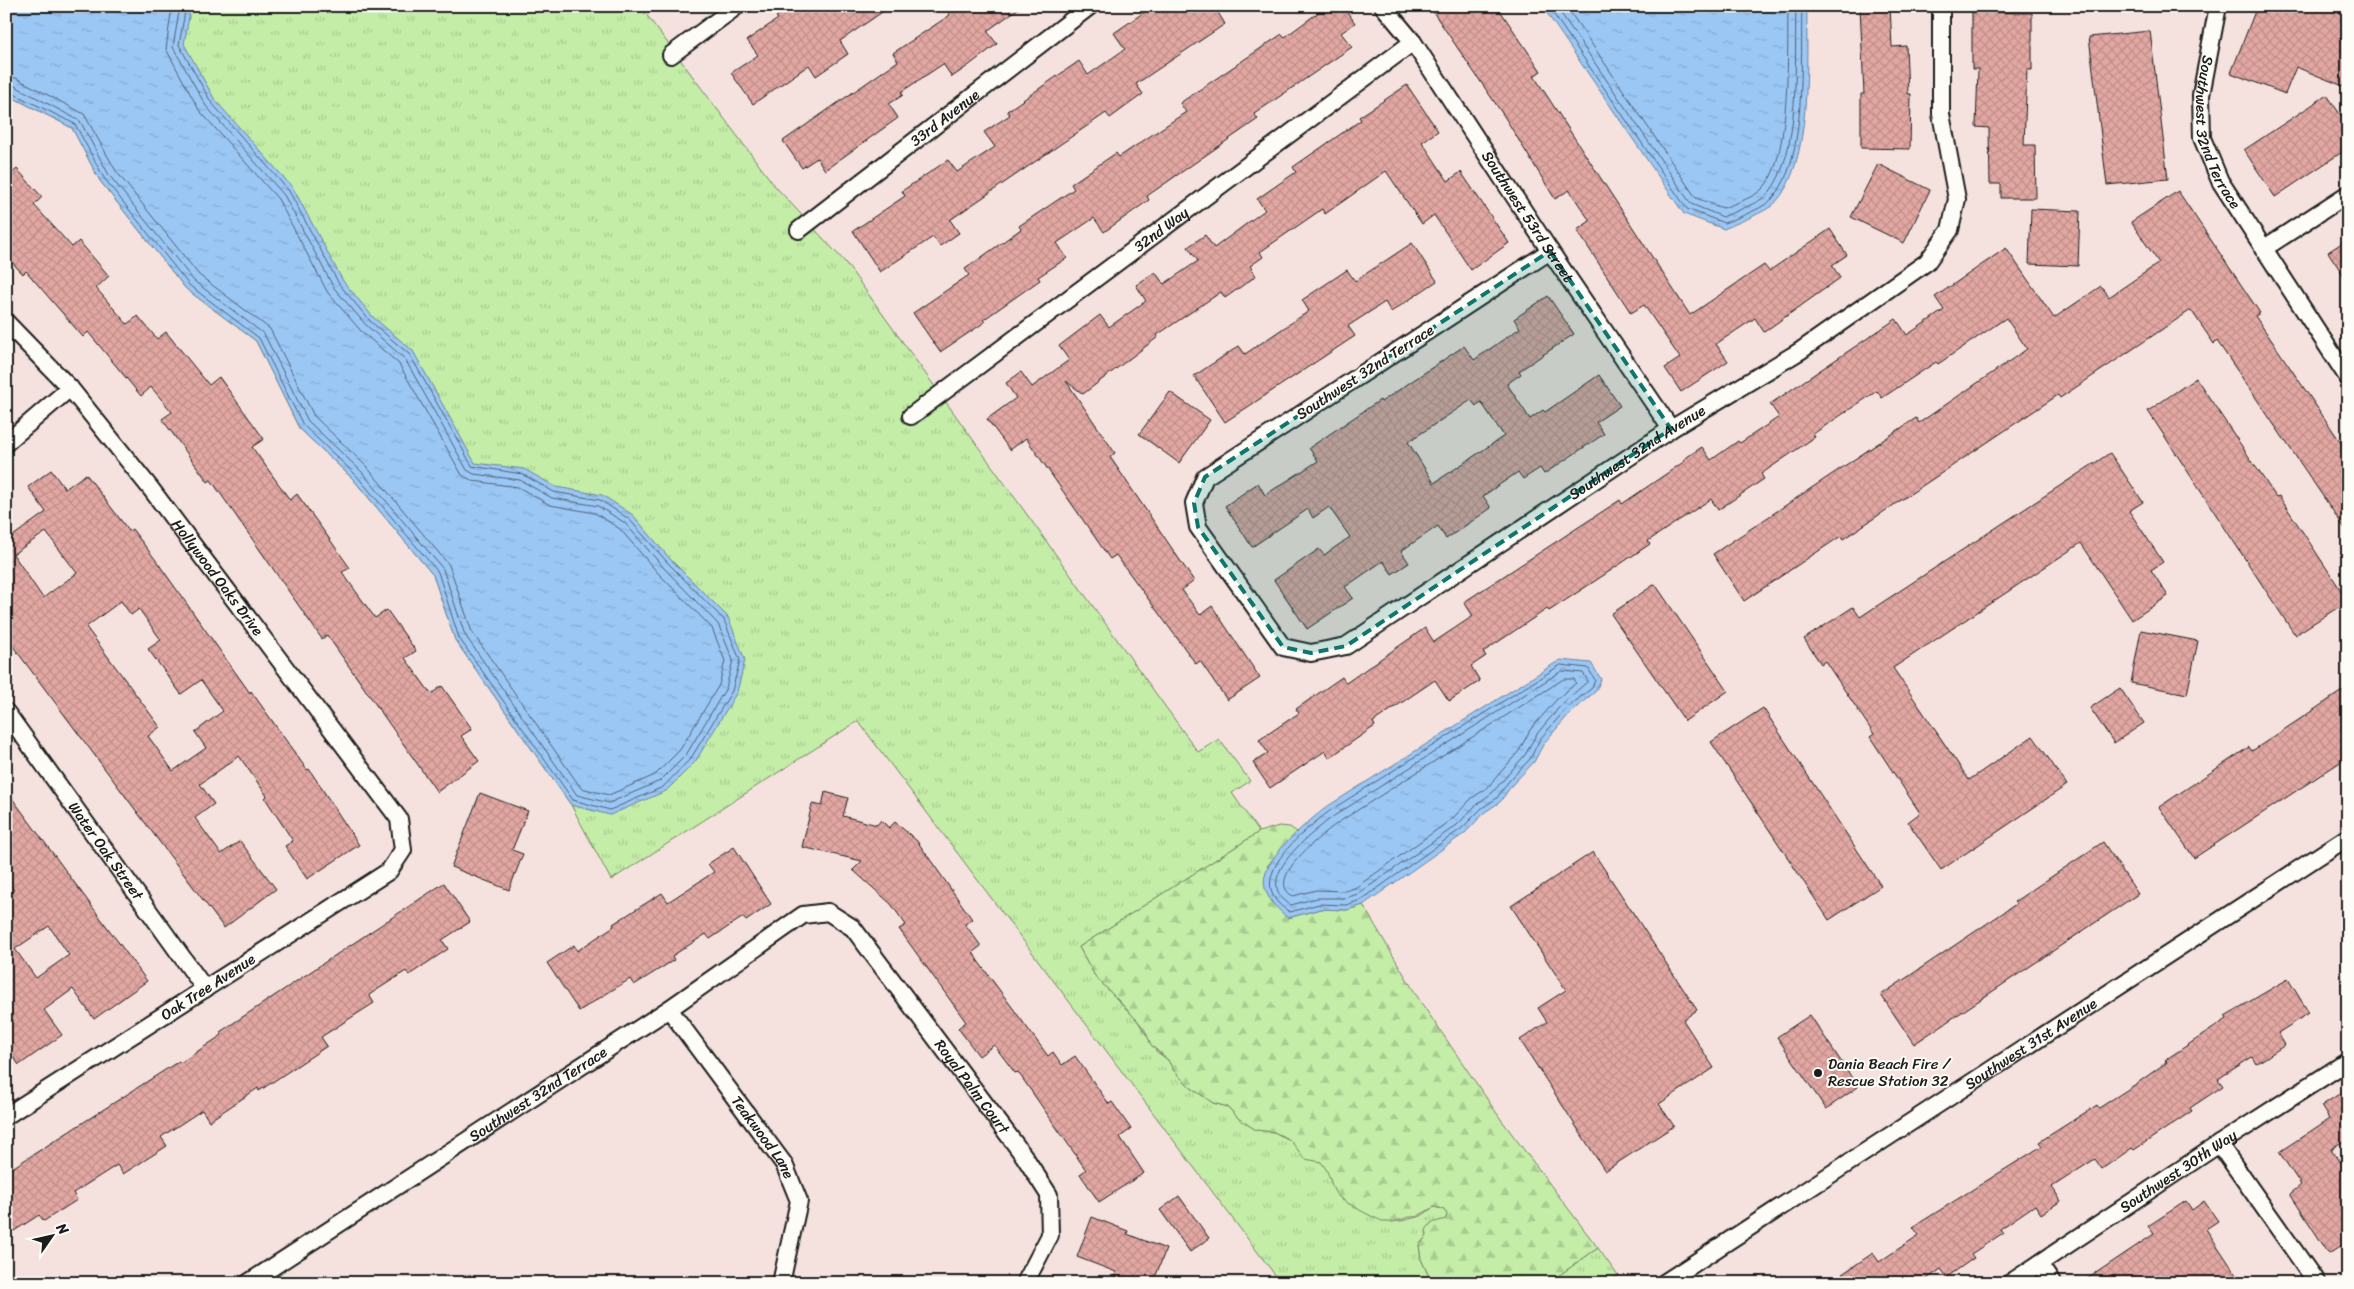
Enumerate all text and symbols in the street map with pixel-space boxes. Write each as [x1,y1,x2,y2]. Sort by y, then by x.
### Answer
street label: Southwest 32nd Terrace [2188,53,2248,214]
street label: 33rd Avenue [904,82,985,153]
street label: Southwest 53rd Street [1475,145,1581,289]
street label: 32nd Way [1128,200,1195,259]
street label: Southwest 32nd Terrace [1291,317,1439,427]
street label: Southwest 32nd Avenue [1563,398,1711,507]
street label: Hollywood Oaks Drive [165,513,270,642]
street label: Water Oak Street [61,796,151,906]
street label: Oak Tree Avenue [155,946,261,1028]
street label: Southwest 31st Avenue [1959,991,2102,1097]
street label: Royal Palm Court [928,1033,1017,1140]
street label: Southwest 32nd Terrace [464,1040,612,1149]
place label: Dania Beach Fire / Rescue Station 32 [1828,1051,1951,1094]
marker: Dania Beach Fire / Rescue Station 32 [1812,1067,1824,1079]
street label: Teakwood Lane [724,1090,802,1182]
street label: Southwest 30th Way [2114,1122,2243,1220]
north arrow [28,1212,78,1262]
text: N [49,1217,76,1240]

